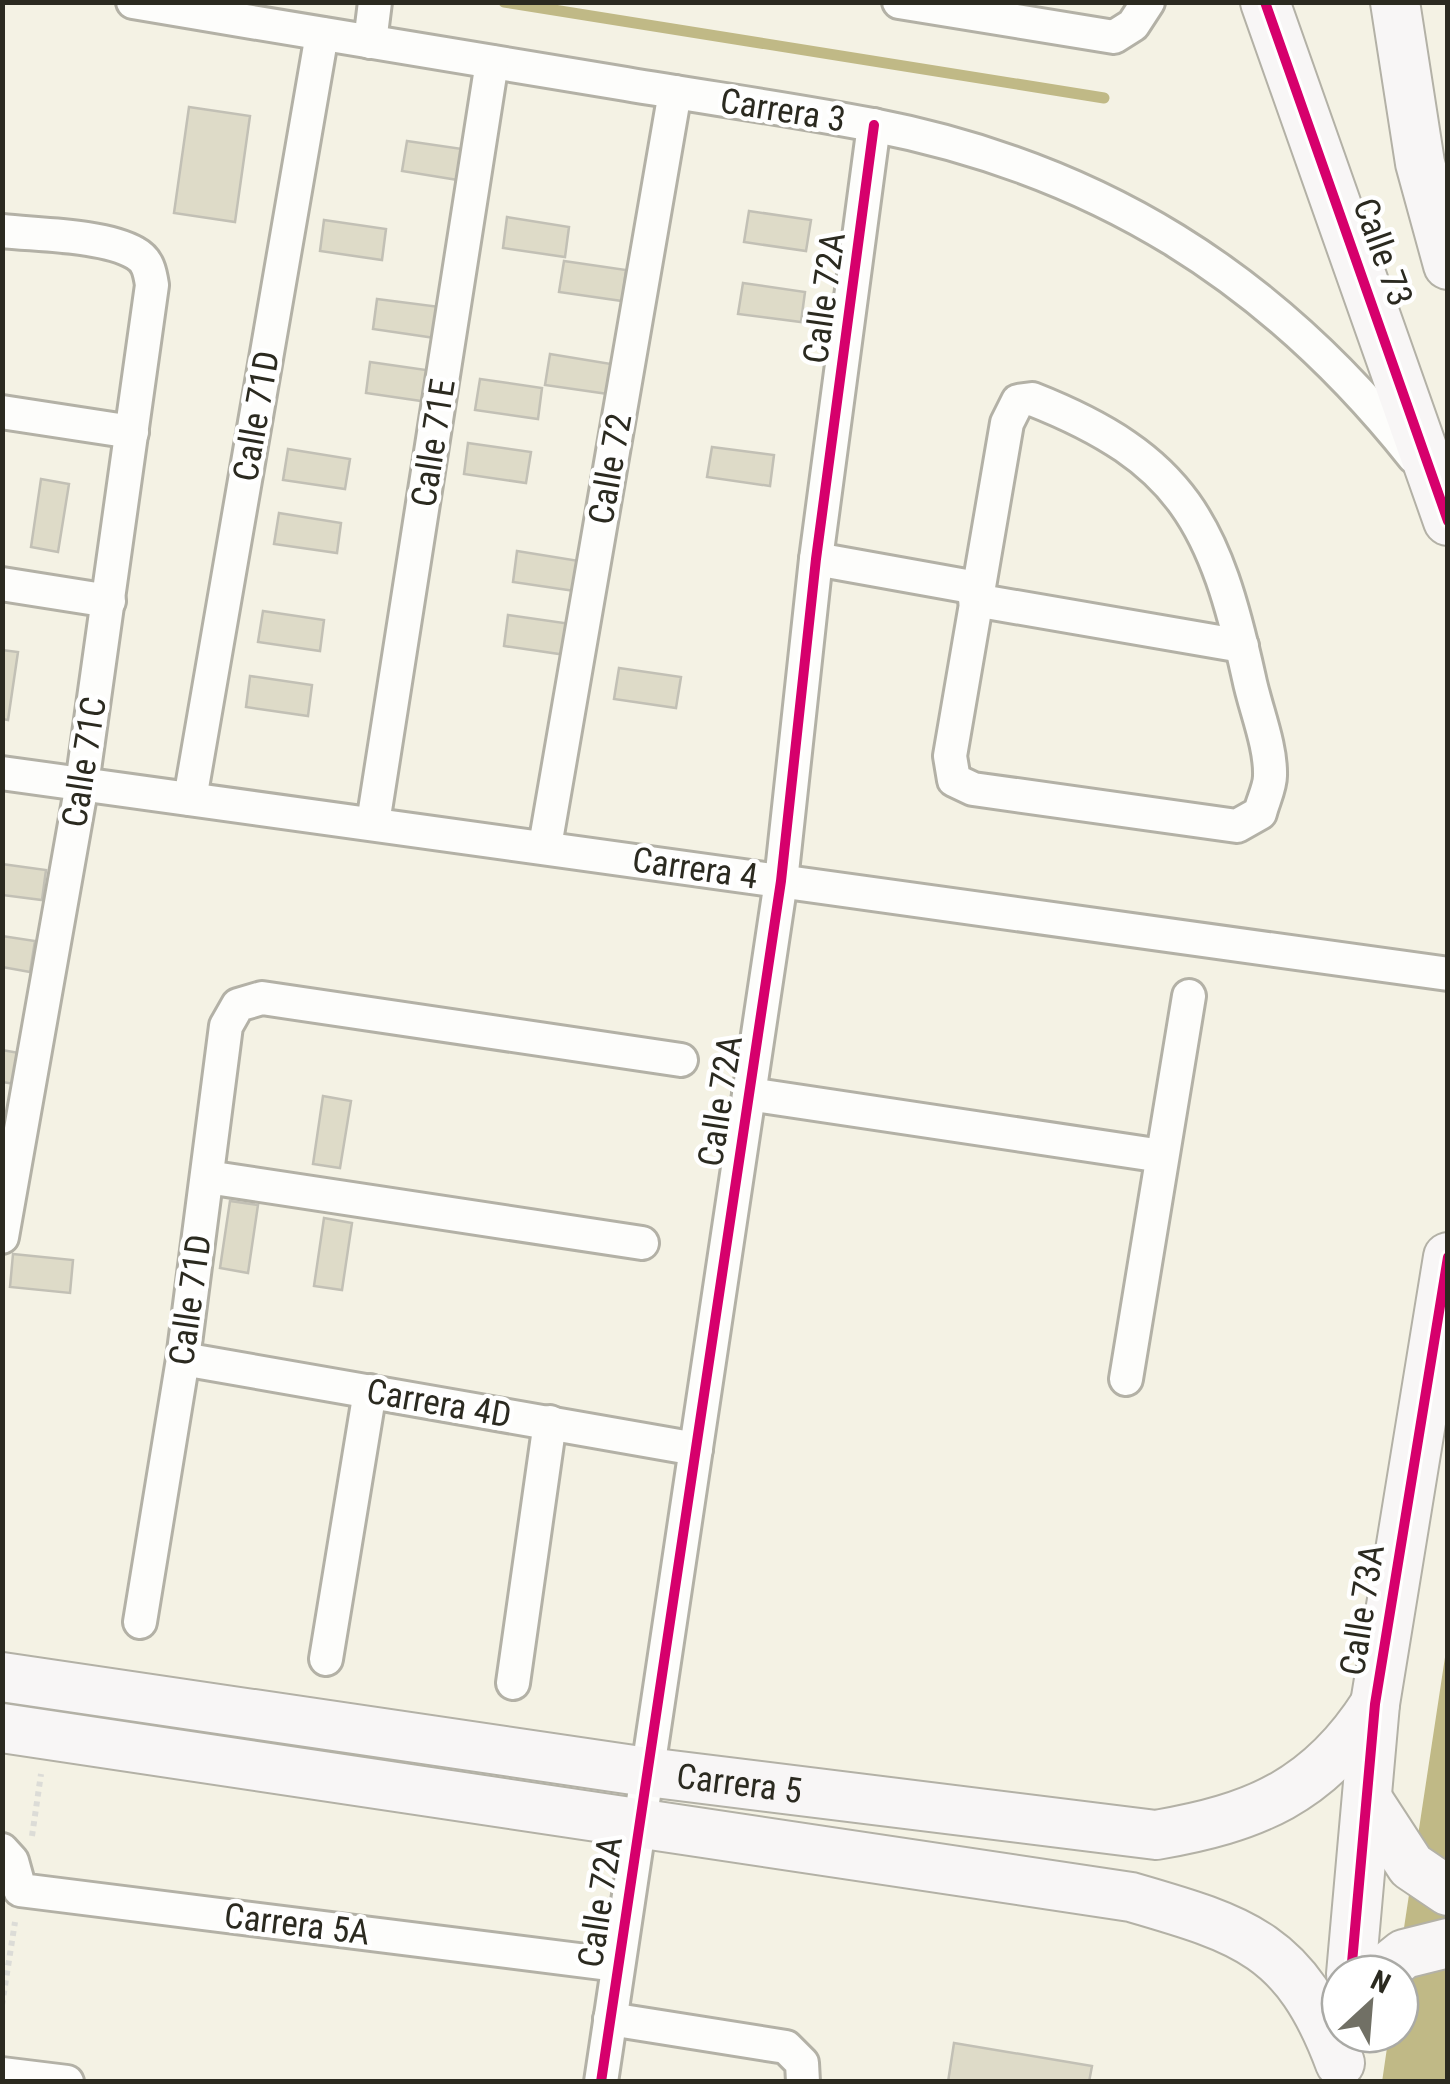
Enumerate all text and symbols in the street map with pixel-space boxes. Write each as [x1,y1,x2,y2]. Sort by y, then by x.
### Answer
street label: Carrera 3 [717,80,848,141]
street label: Calle 73 [1344,193,1421,312]
street label: Calle 72A [795,230,854,366]
street label: Calle 71D [225,348,288,484]
street label: Calle 71E [403,376,464,510]
street label: Calle 72 [581,411,640,528]
street label: Calle 71C [54,694,115,830]
street label: Carrera 4 [630,839,760,898]
street label: Calle 72A [690,1033,751,1169]
street label: Calle 71D [161,1232,220,1368]
street label: Carrera 4D [363,1371,514,1436]
street label: Calle 73A [1332,1542,1393,1678]
street label: Carrera 5 [674,1756,804,1812]
street label: Calle 72A [570,1834,631,1970]
street label: Carrera 5A [222,1895,372,1954]
north arrow [1320,1954,1420,2054]
text: N [1366,1963,1396,2001]

